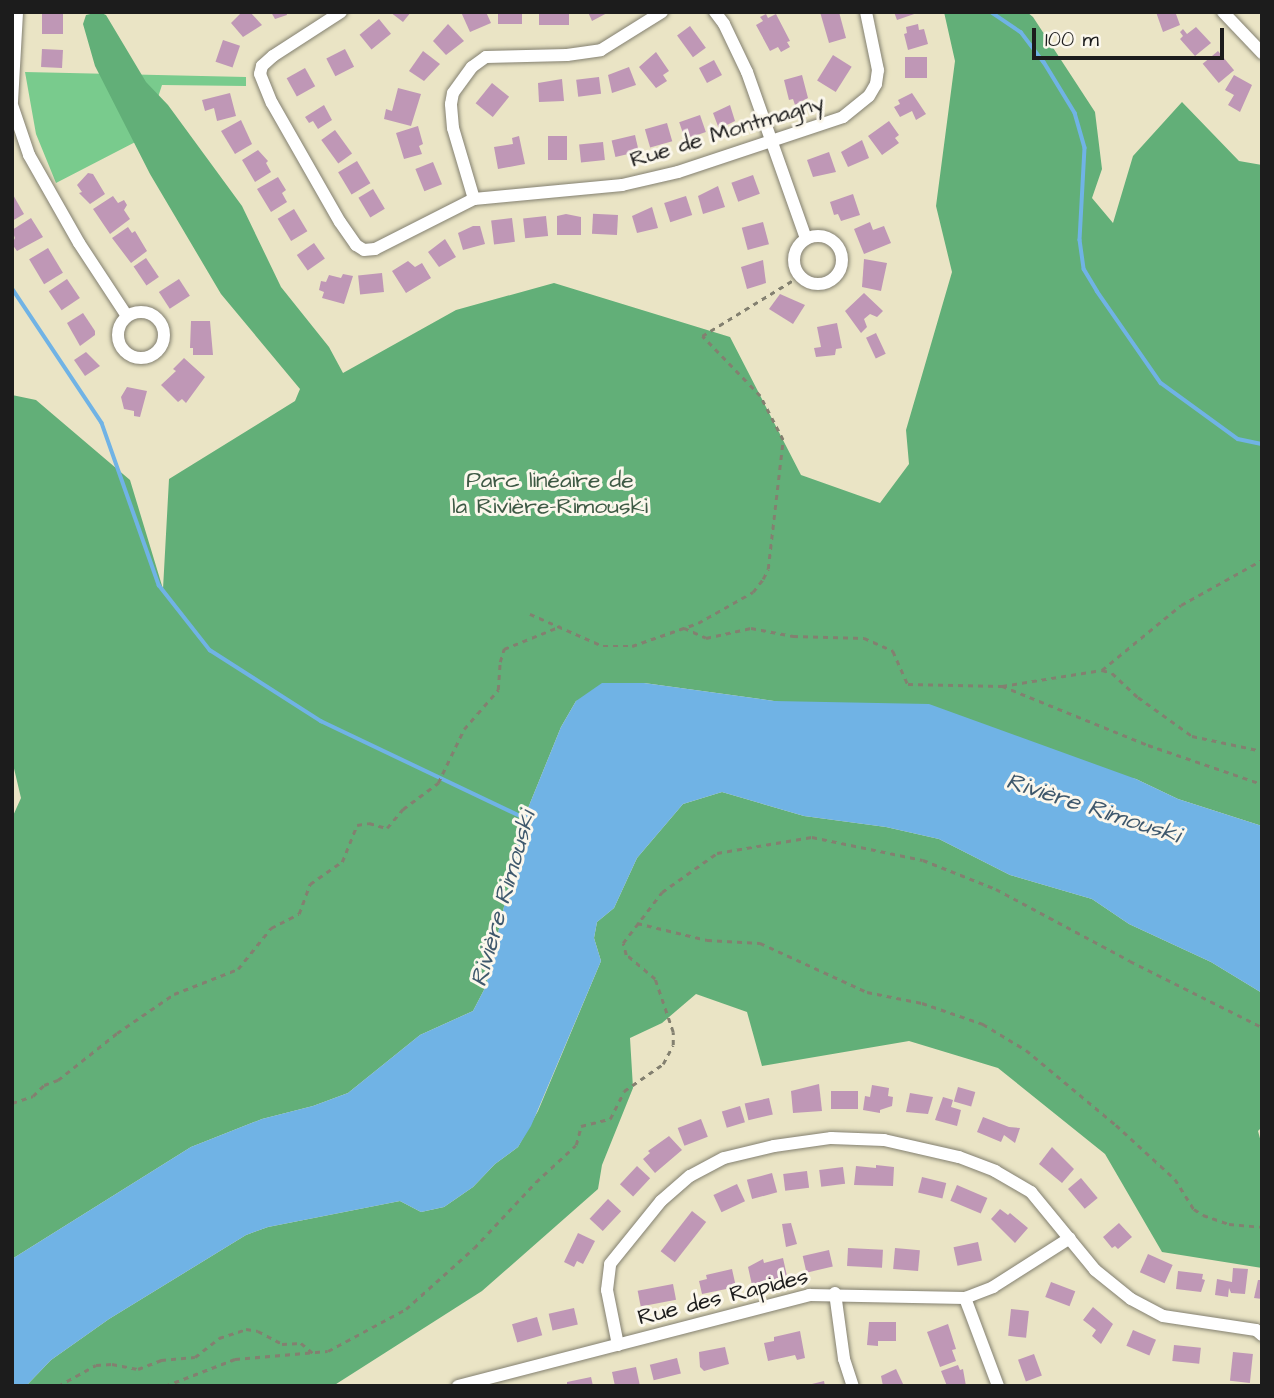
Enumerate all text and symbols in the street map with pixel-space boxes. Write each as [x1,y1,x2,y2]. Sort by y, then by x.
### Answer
scale bar [1036,14,1228,58]
text: 100 m [1045,25,1099,54]
street label: Rue de Montmagny [627,88,827,174]
park label: Parc linéaire de la Rivière-Rimouski [452,466,648,520]
water label: Rivière Rimouski [1002,767,1184,851]
water label: Rivière Rimouski [465,808,543,990]
street label: Rue des Rapides [635,1262,811,1332]

